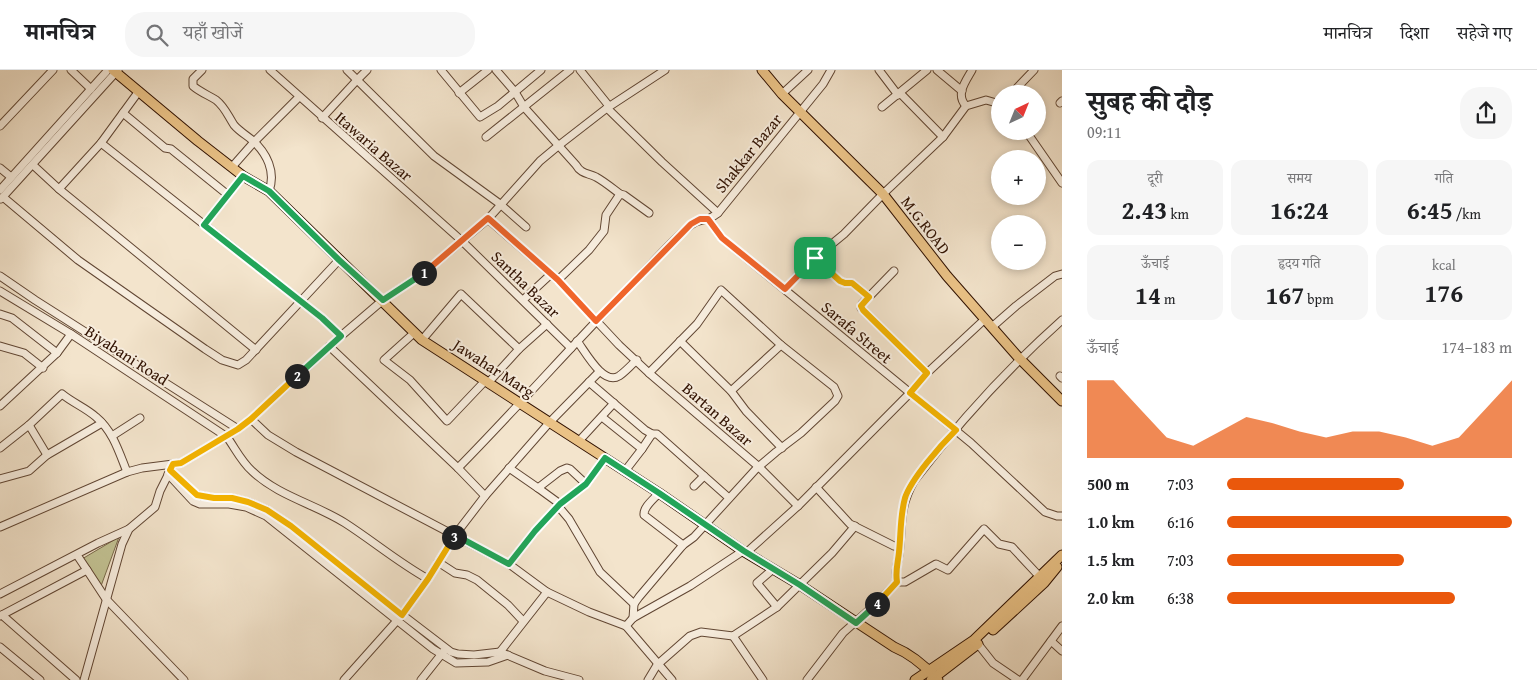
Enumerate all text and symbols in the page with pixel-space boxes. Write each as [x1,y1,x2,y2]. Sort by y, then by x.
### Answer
search box [125,12,475,57]
text: मानचित्र [25,14,95,49]
text: यहाँ खोजें [183,18,243,46]
text: मानचित्र [1323,19,1372,46]
text: दिशा [1400,19,1429,46]
text: सहेजे गए [1457,19,1512,46]
icon: search [143,21,171,49]
text: सुबह की दौड़ [1087,80,1212,121]
north arrow [991,85,1046,140]
map controls [991,85,1046,270]
button: share [1460,87,1512,139]
street label: Itawaria Bazar [330,105,419,187]
street label: Shakkar Bazar [708,108,788,198]
text: 09:11 [1087,120,1122,144]
button: + [991,150,1046,205]
text: दूरी [1148,168,1163,188]
text: समय [1287,168,1312,188]
text: गति [1435,168,1453,188]
street label: M.G.ROAD [896,191,957,259]
text: 2.43 [1121,192,1167,228]
text: 16:24 [1270,192,1329,228]
text: 6:45 [1407,192,1453,228]
text: km [1167,204,1189,224]
text: /km [1453,204,1481,224]
button: − [991,215,1046,270]
pin [794,237,836,279]
icon: arrive [801,244,829,272]
street label: Santha Bazar [486,245,566,323]
text: ऊँचाई [1141,253,1169,273]
text: हृदय गति [1278,253,1321,273]
text: kcal [1432,255,1456,275]
pin: 1 [412,260,436,286]
text: 1 [421,263,428,283]
text: 176 [1424,275,1463,311]
text: 14 [1135,277,1161,313]
text: 167 [1265,277,1304,313]
text: m [1161,289,1175,309]
text: bpm [1304,289,1334,309]
street label: Sarafa Street [816,295,898,369]
street label: Biyabani Road [81,319,174,391]
street label: Jawahar Marg [447,332,540,403]
text: ऊँचाई [1087,335,1119,359]
text: 174–183 m [1442,335,1512,359]
pin: 2 [284,364,310,388]
text: 2 [294,366,301,386]
street label: Bartan Bazar [677,376,759,452]
text: 500 m [1087,472,1129,496]
text: 7:03 [1167,472,1194,496]
text: 1.0 km [1087,510,1134,534]
text: 6:16 [1167,510,1194,534]
pin: 3 [442,524,466,550]
text: 3 [451,527,458,547]
text: 1.5 km [1087,548,1134,572]
text: 7:03 [1167,548,1194,572]
text: 2.0 km [1087,586,1134,610]
text: 6:38 [1167,586,1194,610]
pin: 4 [864,592,890,616]
text: 4 [874,594,881,614]

